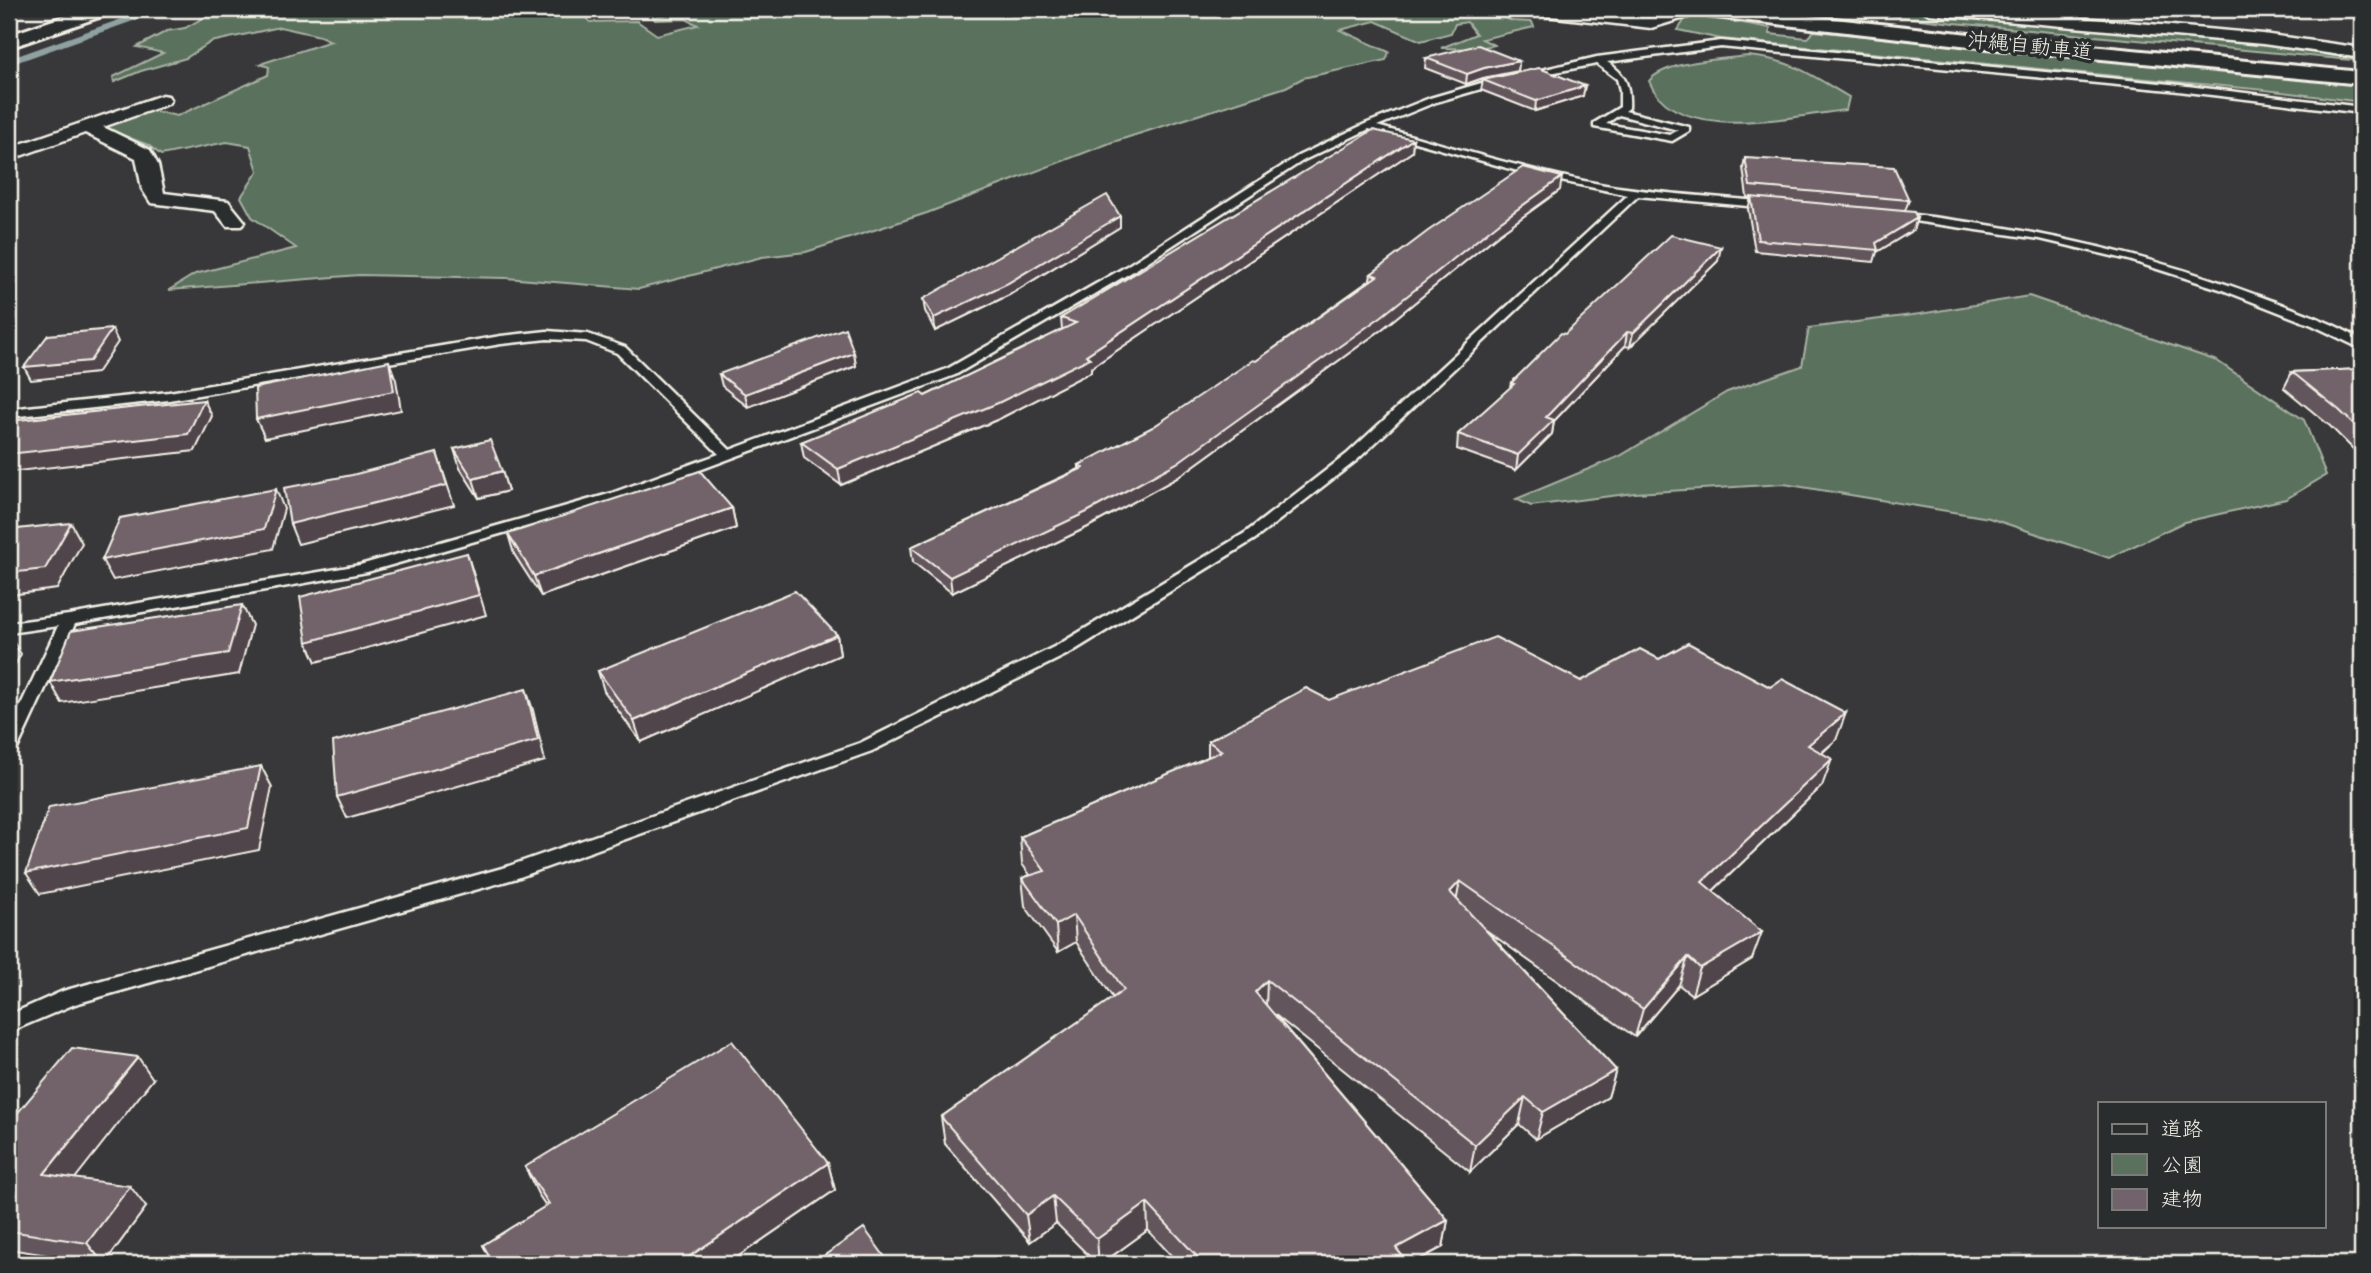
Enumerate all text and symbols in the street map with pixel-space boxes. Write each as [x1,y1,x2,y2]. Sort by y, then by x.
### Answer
street label: 沖縄自動車道 [1966,26,2094,66]
legend [2098,1102,2326,1228]
text: 道路 [2161,1116,2203,1143]
text: 公園 [2161,1152,2203,1179]
text: 建物 [2161,1186,2203,1213]

